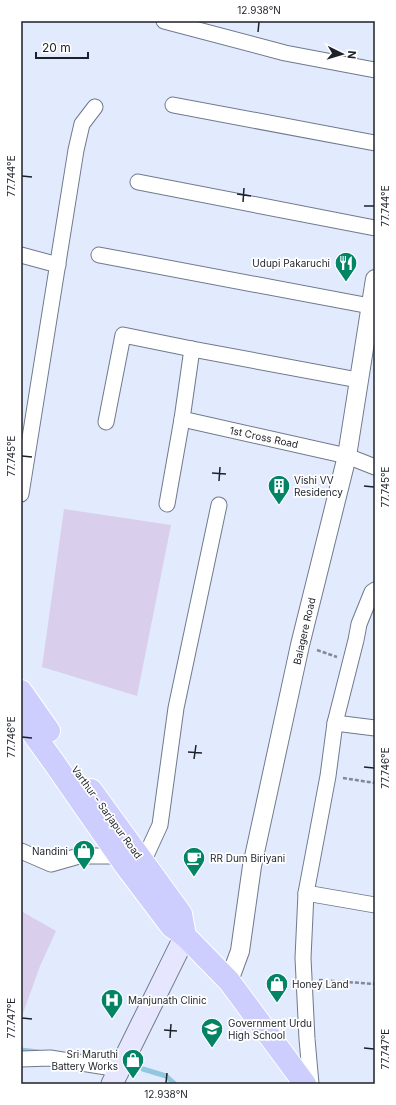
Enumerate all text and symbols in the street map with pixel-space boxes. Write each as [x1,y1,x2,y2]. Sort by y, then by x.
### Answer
text: 12.938°N [237,4,281,16]
scale bar [36,34,88,60]
north arrow [322,34,362,74]
text: 20 m [42,40,71,55]
text: N [345,50,359,60]
text: 77.744°E [5,155,17,197]
text: 77.744°E [379,185,391,227]
restaurant icon: Udupi Pakaruchi [333,250,359,283]
place label: Udupi Pakaruchi [252,257,330,269]
street label: 1st Cross Road [229,424,299,450]
text: 77.745°E [5,435,17,477]
text: 77.745°E [379,466,391,508]
building icon: Vishi VV Residency [266,473,292,506]
place label: Vishi VV Residency [294,474,343,498]
street label: Balagere Road [290,596,318,666]
text: 77.746°E [5,716,17,758]
text: 77.746°E [379,747,391,789]
street label: Varthur - Sarjapur Road [69,763,145,861]
shop icon: Nandini [71,838,97,871]
place label: Nandini [32,845,68,857]
cafe icon: RR Dum Biriyani [181,845,207,878]
place label: RR Dum Biriyani [210,852,285,864]
shop icon: Honey Land [264,971,290,1004]
place label: Honey Land [292,978,349,990]
hospital icon: Manjunath Clinic [99,987,125,1020]
place label: Manjunath Clinic [128,994,207,1006]
text: 77.747°E [5,998,17,1038]
school or university icon: Government Urdu High School [199,1016,225,1049]
place label: Government Urdu High School [228,1017,312,1041]
text: 77.747°E [379,1029,391,1069]
shop icon: Sri Maruthi Battery Works [120,1047,146,1080]
place label: Sri Maruthi Battery Works [51,1048,118,1072]
text: 12.938°N [144,1088,188,1100]

